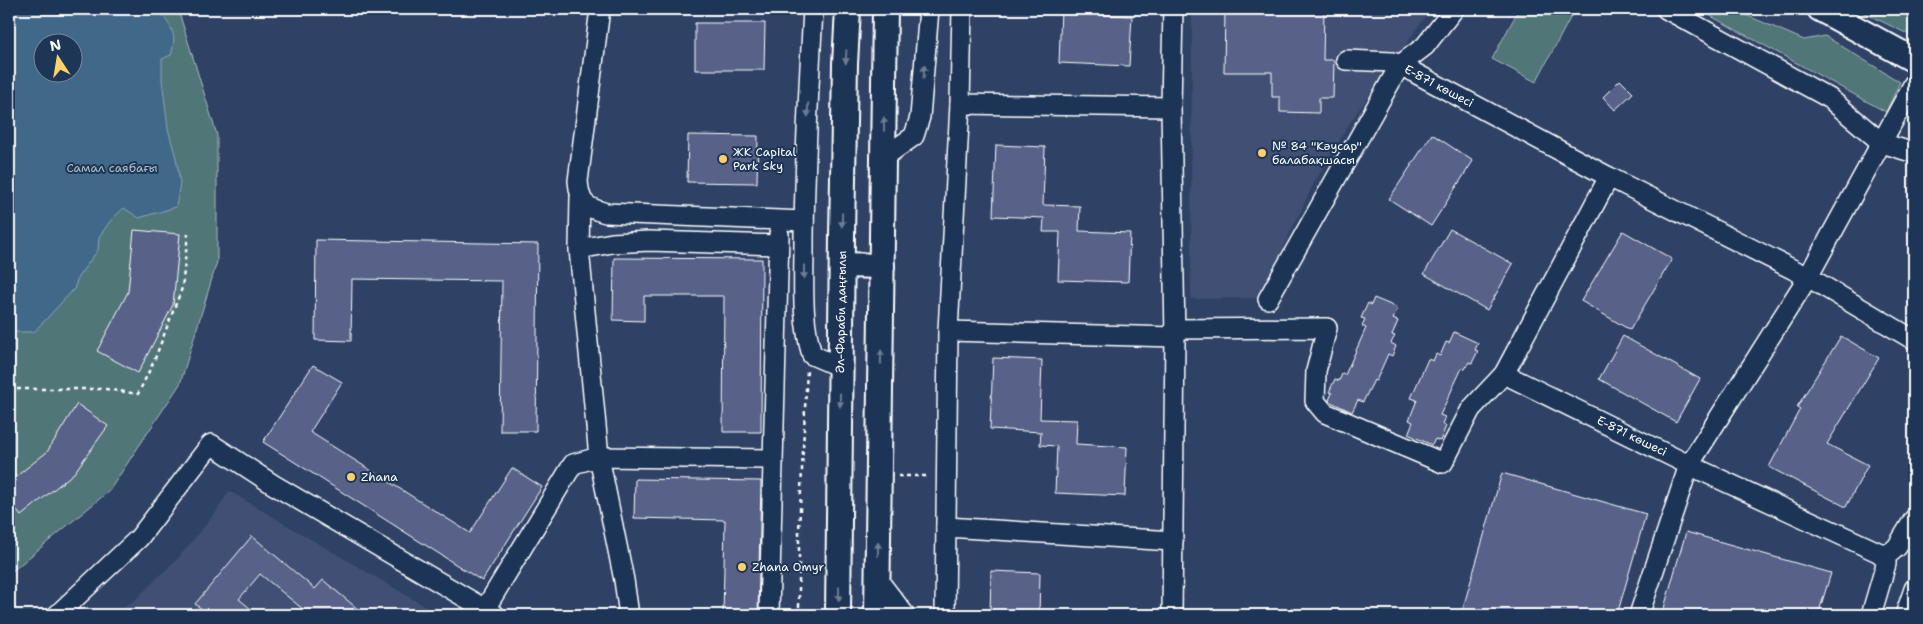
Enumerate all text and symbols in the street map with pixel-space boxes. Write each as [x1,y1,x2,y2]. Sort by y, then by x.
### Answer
north arrow [32,32,82,82]
text: N [48,35,63,55]
one-way arrow [841,50,849,66]
street label: Е-871 көшесі [1402,61,1476,111]
one-way arrow [920,64,928,80]
one-way arrow [804,102,812,118]
one-way arrow [880,116,888,132]
place label: № 84 "Кәусар" балабақшасы [1272,138,1362,168]
place label: ЖК Capital Park Sky [733,144,797,174]
marker: № 84 "Кәусар" балабақшасы [1256,147,1268,159]
marker: ЖК Capital Park Sky [717,153,729,165]
park label: Самал саябағы [66,160,158,176]
one-way arrow [838,212,846,228]
street label: Әл-Фараби даңғылы [832,251,850,373]
one-way arrow [800,265,808,281]
one-way arrow [877,349,885,365]
one-way arrow [836,392,844,408]
street label: Е-871 көшесі [1594,412,1670,460]
place label: Zhana [361,469,398,485]
marker: Zhana [345,471,357,483]
one-way arrow [874,541,882,557]
place label: Zhana Omyr [752,559,824,575]
marker: Zhana Omyr [736,561,748,573]
one-way arrow [834,587,842,603]

